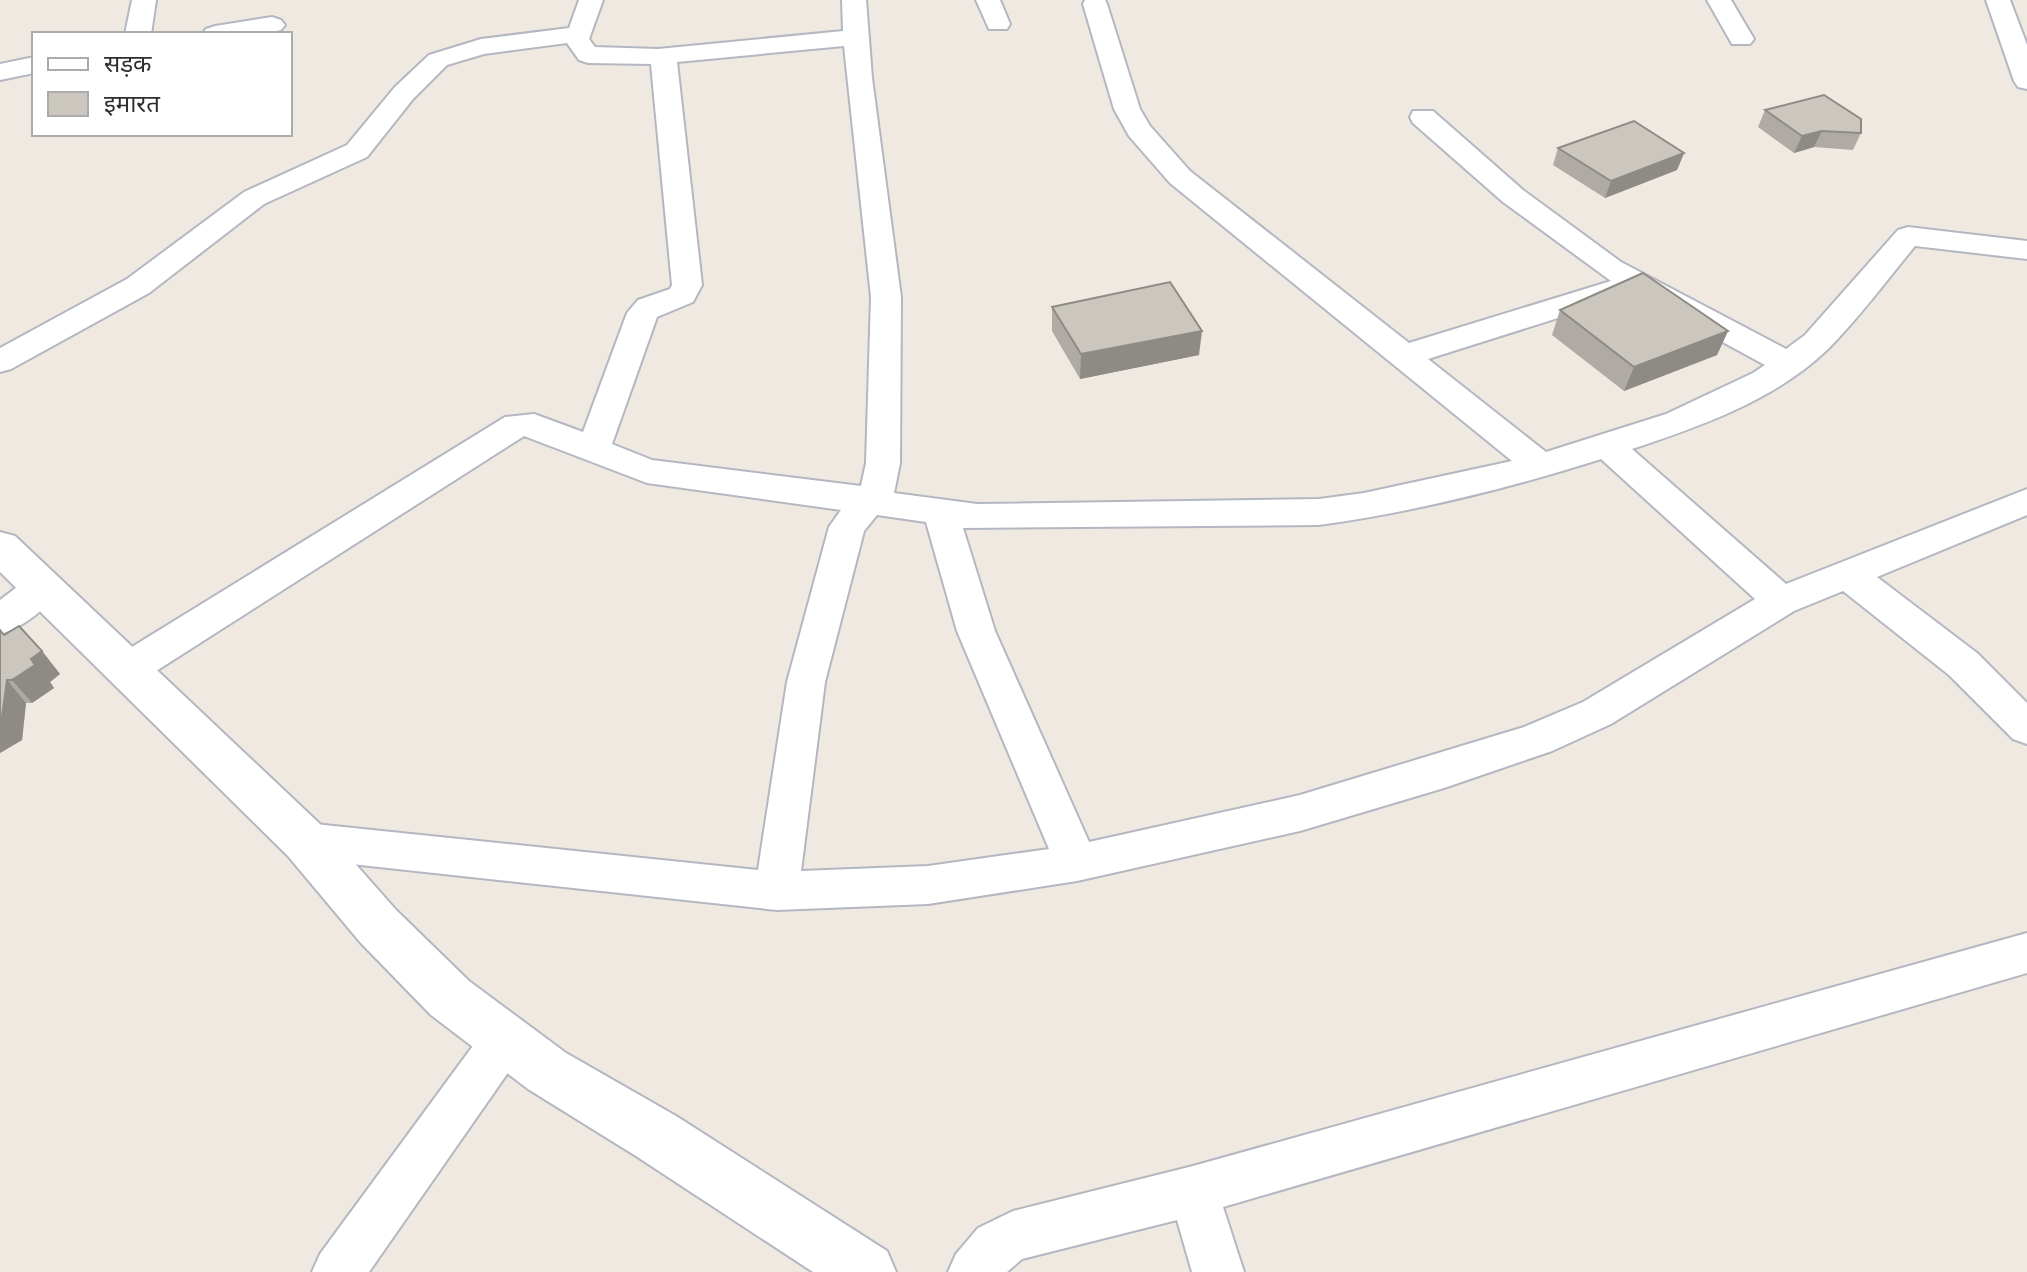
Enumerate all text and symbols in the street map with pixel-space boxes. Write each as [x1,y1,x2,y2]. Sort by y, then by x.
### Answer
legend [32,32,292,136]
text: सड़क [104,50,152,79]
text: इमारत [104,90,161,119]

